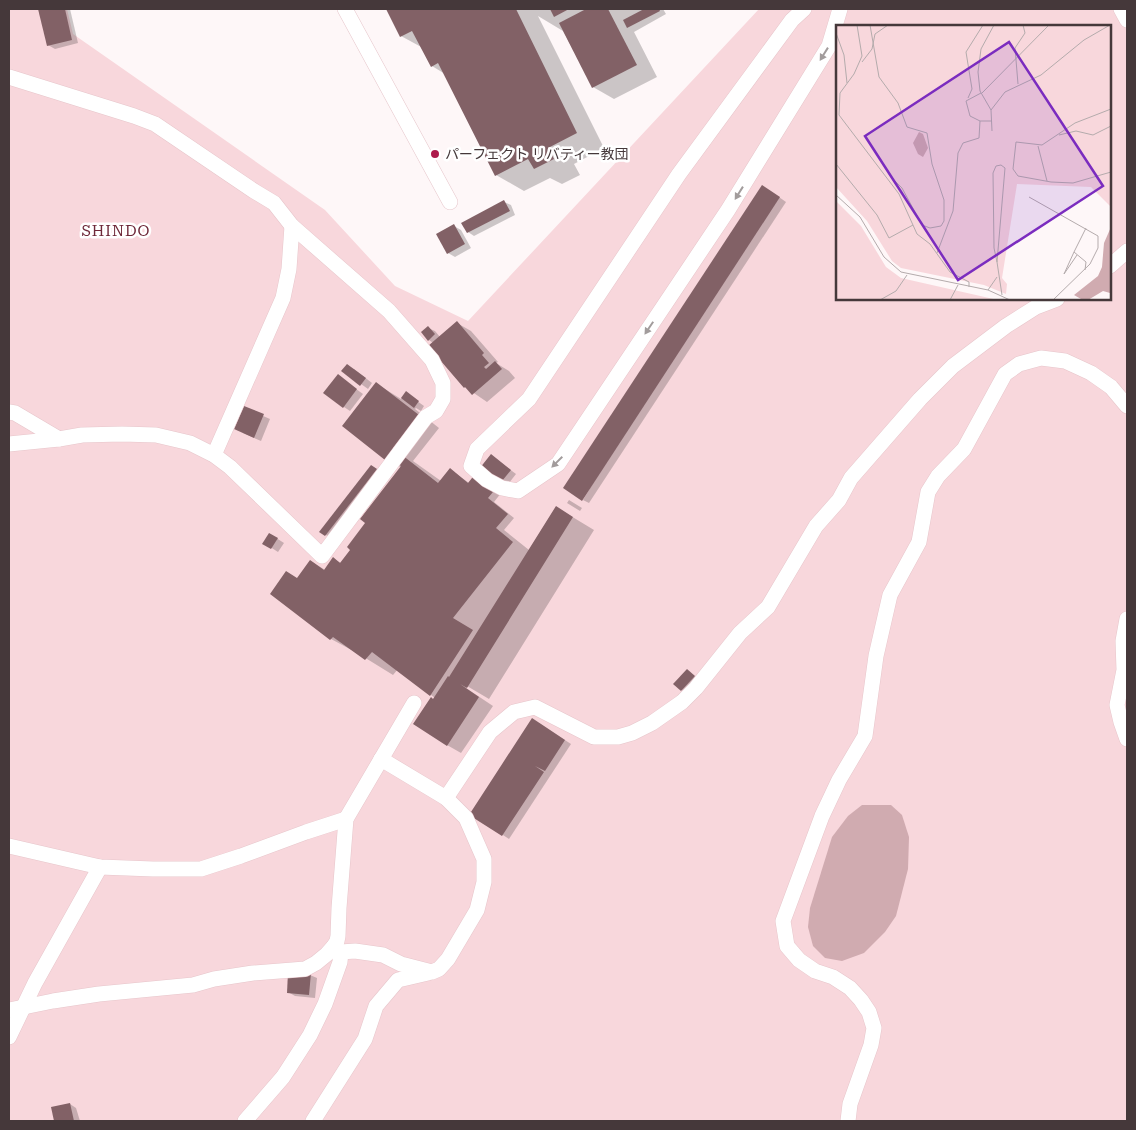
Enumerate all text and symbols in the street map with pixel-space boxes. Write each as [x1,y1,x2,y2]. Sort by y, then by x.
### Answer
inset map [836,25,1111,300]
one-way arrow [819,48,828,61]
place label: パーフェクト リバティー教団 [445,146,629,162]
marker: パーフェクト リバティー教団 [429,148,441,160]
one-way arrow [734,186,743,199]
district label: SHINDO [82,222,150,240]
one-way arrow [644,322,654,335]
one-way arrow [551,456,563,468]

